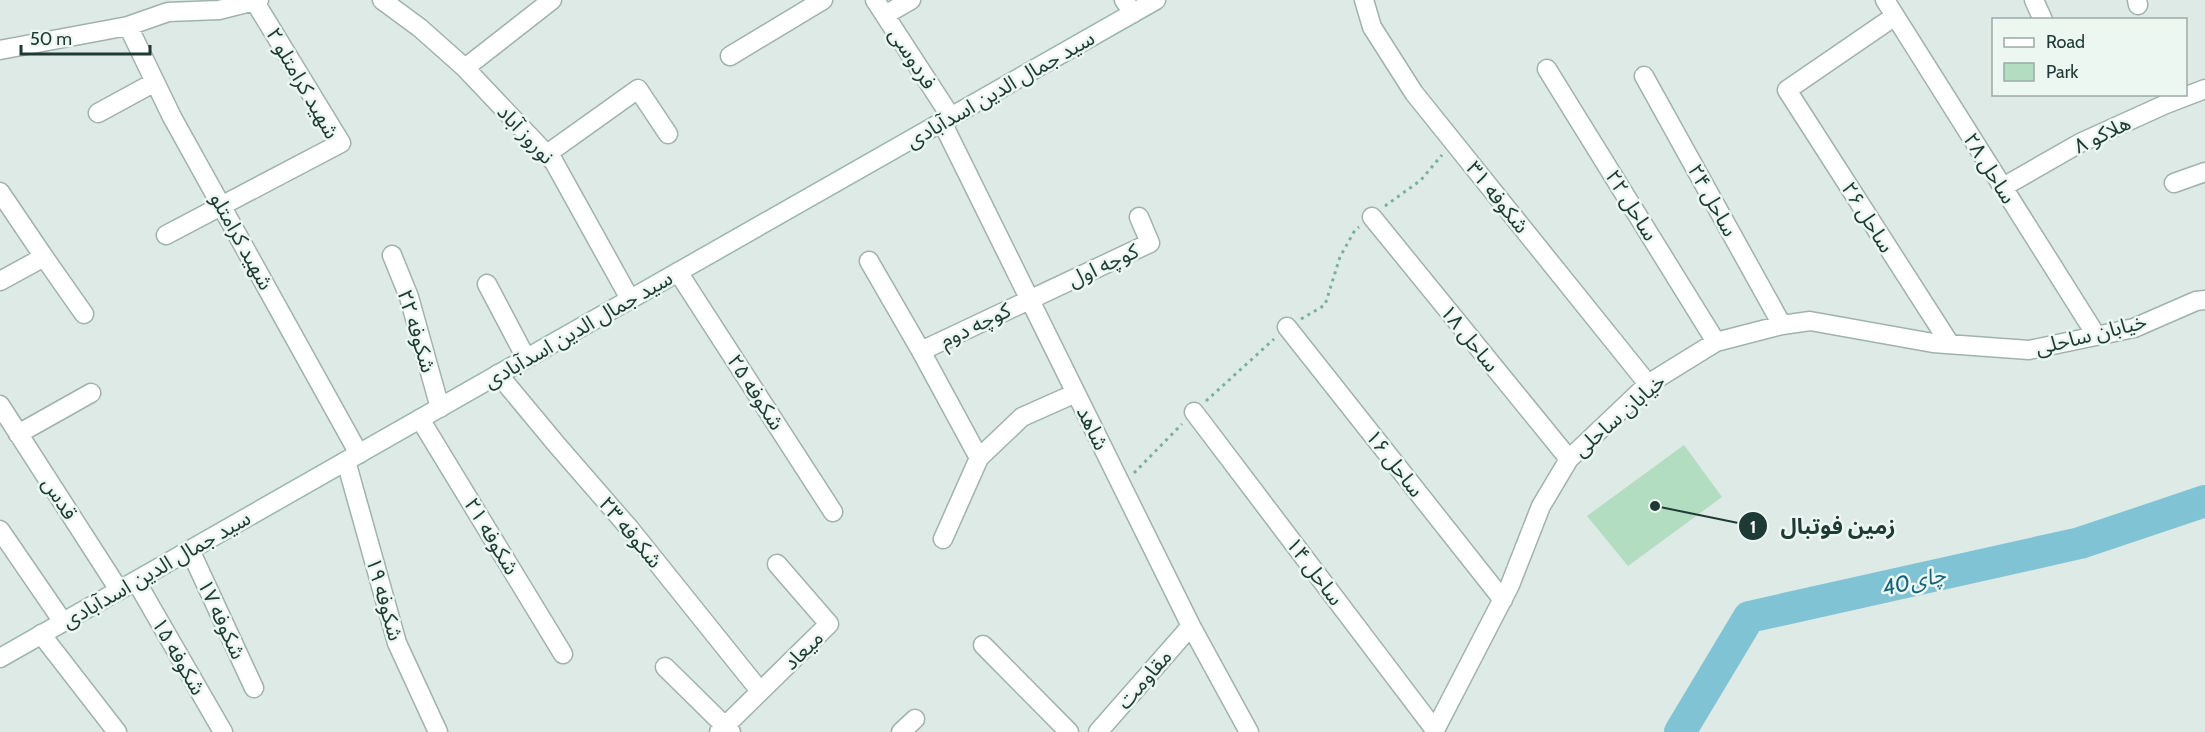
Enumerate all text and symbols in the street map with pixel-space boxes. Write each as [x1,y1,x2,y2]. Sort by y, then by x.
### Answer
scale bar [21,18,150,56]
legend [1992,18,2187,96]
street label: شهید کرامتلو ۲ [261,23,345,143]
street label: فردوسی [884,23,942,93]
street label: سید جمال الدین اسدآبادی [901,25,1099,153]
text: 50 m [30,28,72,50]
text: Road [2046,31,2085,53]
text: Park [2046,61,2079,83]
street label: نوروز آباد [492,99,560,169]
street label: هلاکو ۸ [2070,110,2134,158]
street label: ساحل ۲۸ [1958,128,2022,208]
street label: شکوفه ۳۱ [1461,156,1535,238]
street label: ساحل ۲۴ [1683,159,1743,241]
street label: ساحل ۲۲ [1600,165,1664,245]
street label: ساحل ۲۶ [1836,177,1900,257]
street label: شهید کرامتلو [205,188,279,294]
street label: کوچه اول [1064,238,1143,293]
street label: سید جمال الدین اسدآبادی [479,265,677,393]
street label: شکوفه ۲۲ [393,287,441,375]
street label: کوچه دوم [936,297,1016,356]
street label: ساحل ۱۸ [1435,299,1505,377]
street label: خیابان ساحلی [2033,308,2149,360]
street label: شکوفه ۲۵ [722,349,790,435]
street label: خیابان ساحلی [1568,368,1670,462]
street label: شاهد [1072,402,1114,454]
street label: ساحل ۱۶ [1361,424,1429,502]
street label: قدس [37,472,83,524]
street label: شکوفه ۲۳ [594,491,668,573]
street label: شکوفه ۲۱ [459,493,525,579]
street label: سید جمال الدین اسدآبادی [57,505,255,633]
callout: زمین فوتبال [1738,506,1907,546]
text: زمین فوتبال [1781,513,1895,540]
text: 1 [1750,516,1756,538]
street label: ساحل ۱۴ [1281,532,1349,610]
street label: شکوفه ۱۹ [361,555,409,643]
water label: 40چای [1879,560,1949,603]
street label: شکوفه ۱۷ [193,575,251,663]
street label: شکوفه ۱۵ [147,613,211,699]
street label: میعاد [778,625,828,675]
street label: مقاومت [1111,644,1177,714]

